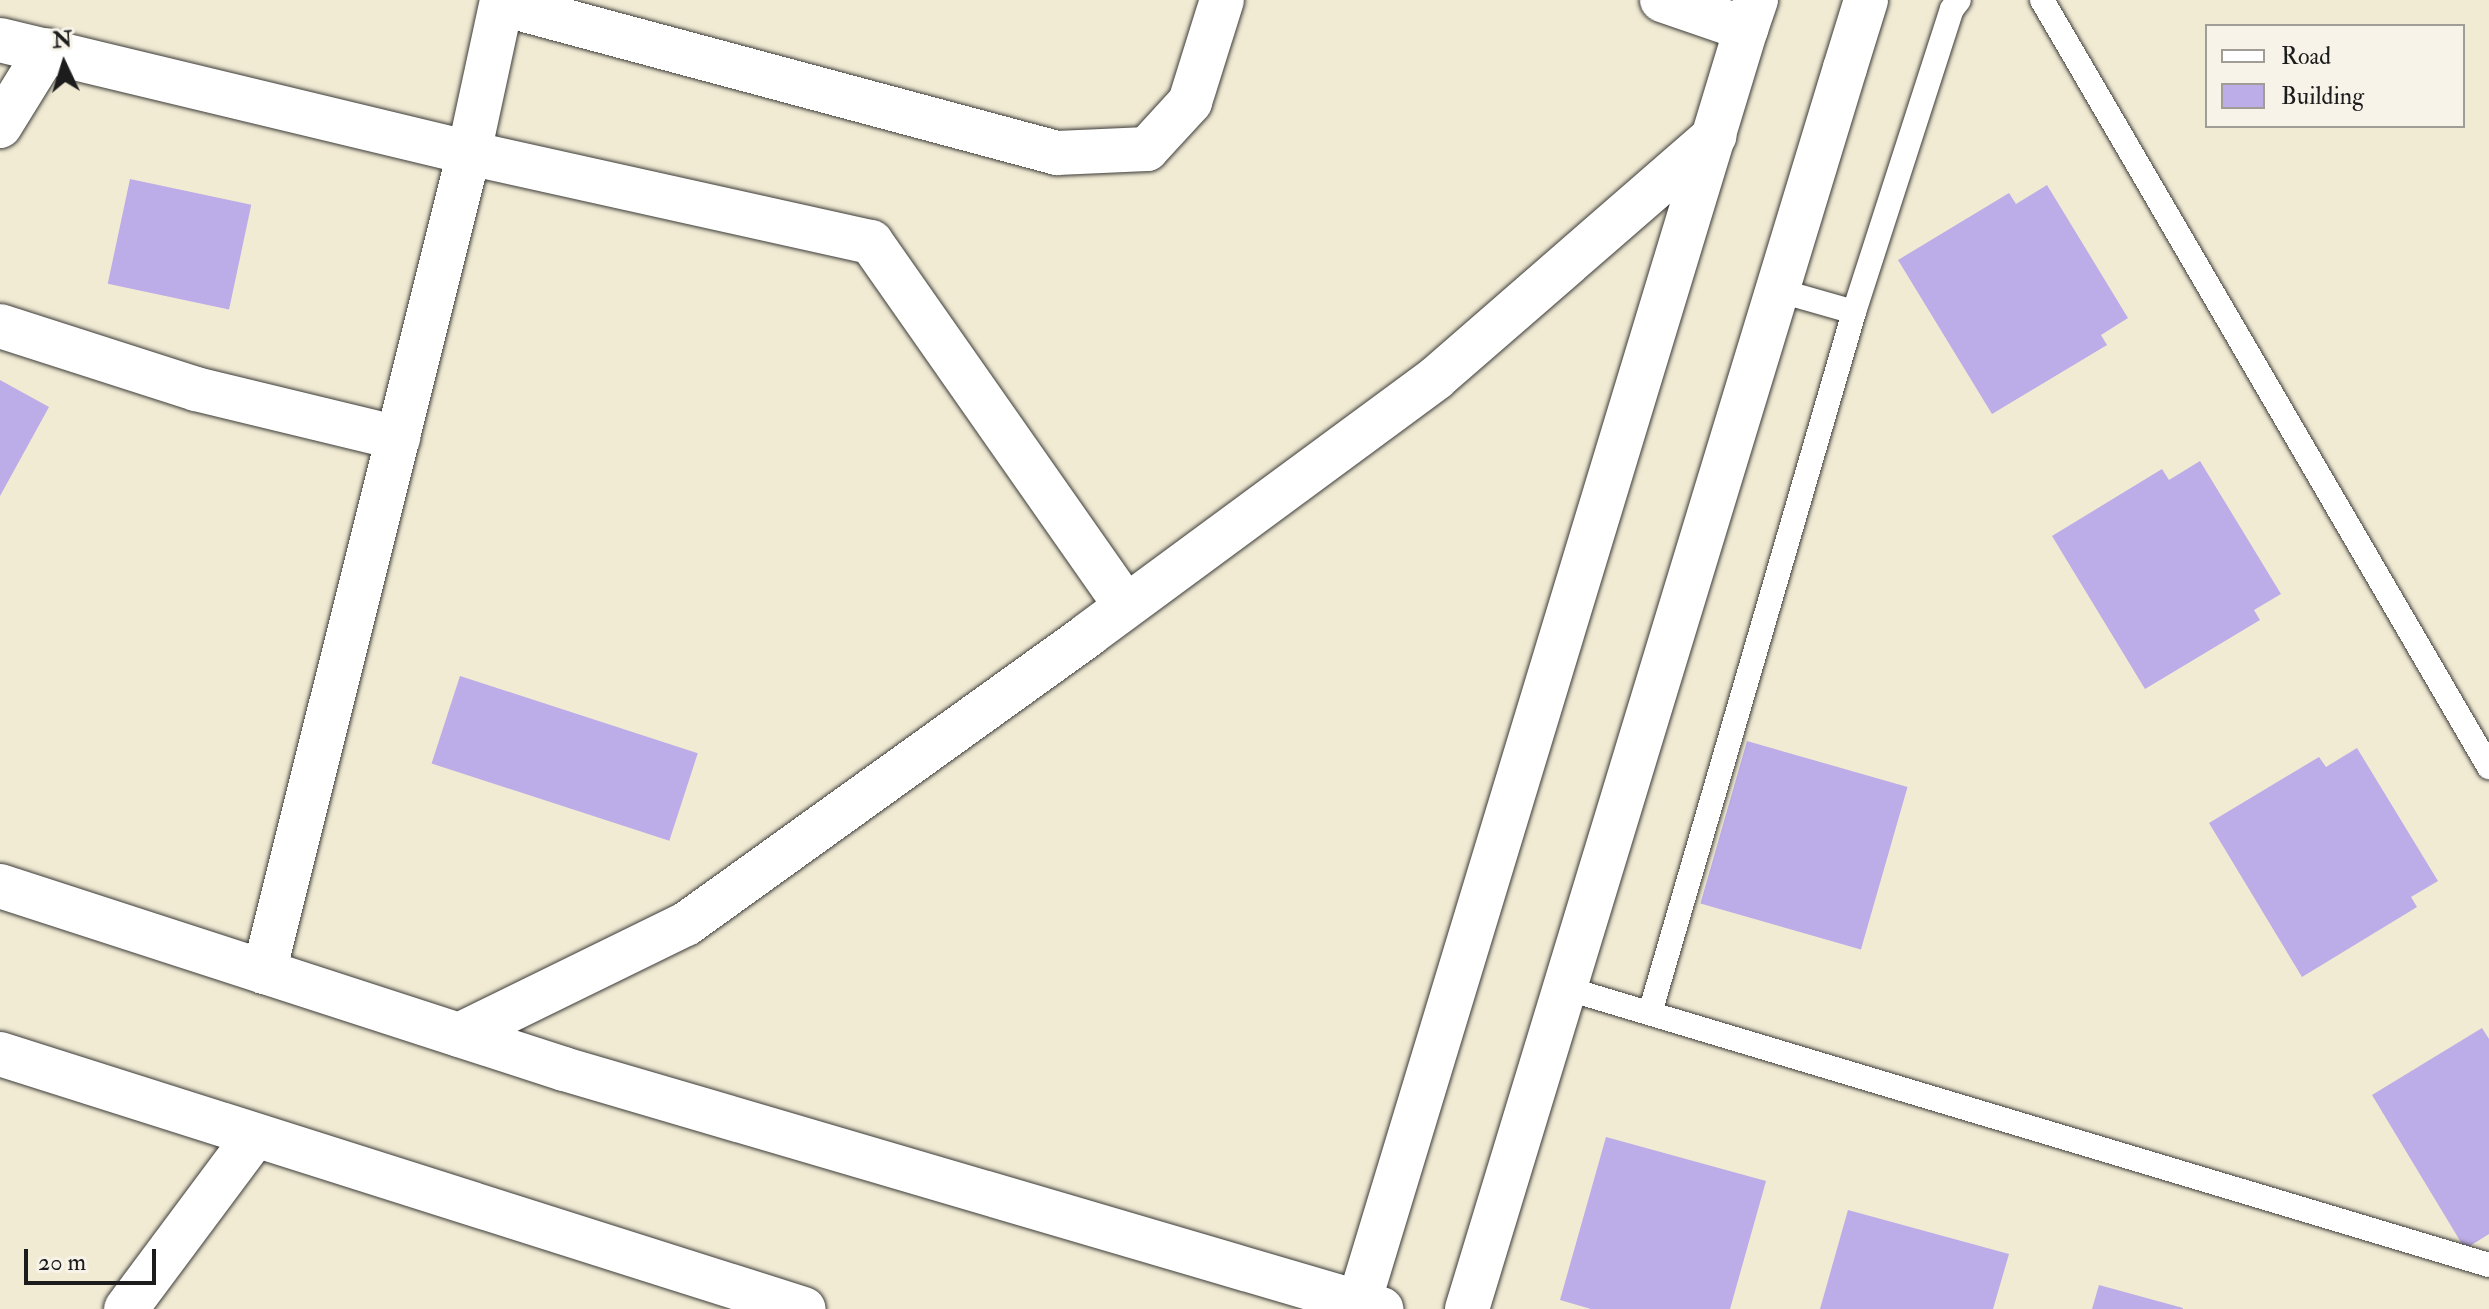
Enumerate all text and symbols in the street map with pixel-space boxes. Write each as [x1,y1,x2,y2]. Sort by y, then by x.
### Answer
north arrow [24,24,104,104]
legend [2205,24,2465,128]
text: N [52,25,73,55]
text: Road [2281,41,2331,72]
text: Building [2281,81,2364,112]
scale bar [28,1233,160,1283]
text: 20 m [38,1247,86,1278]

